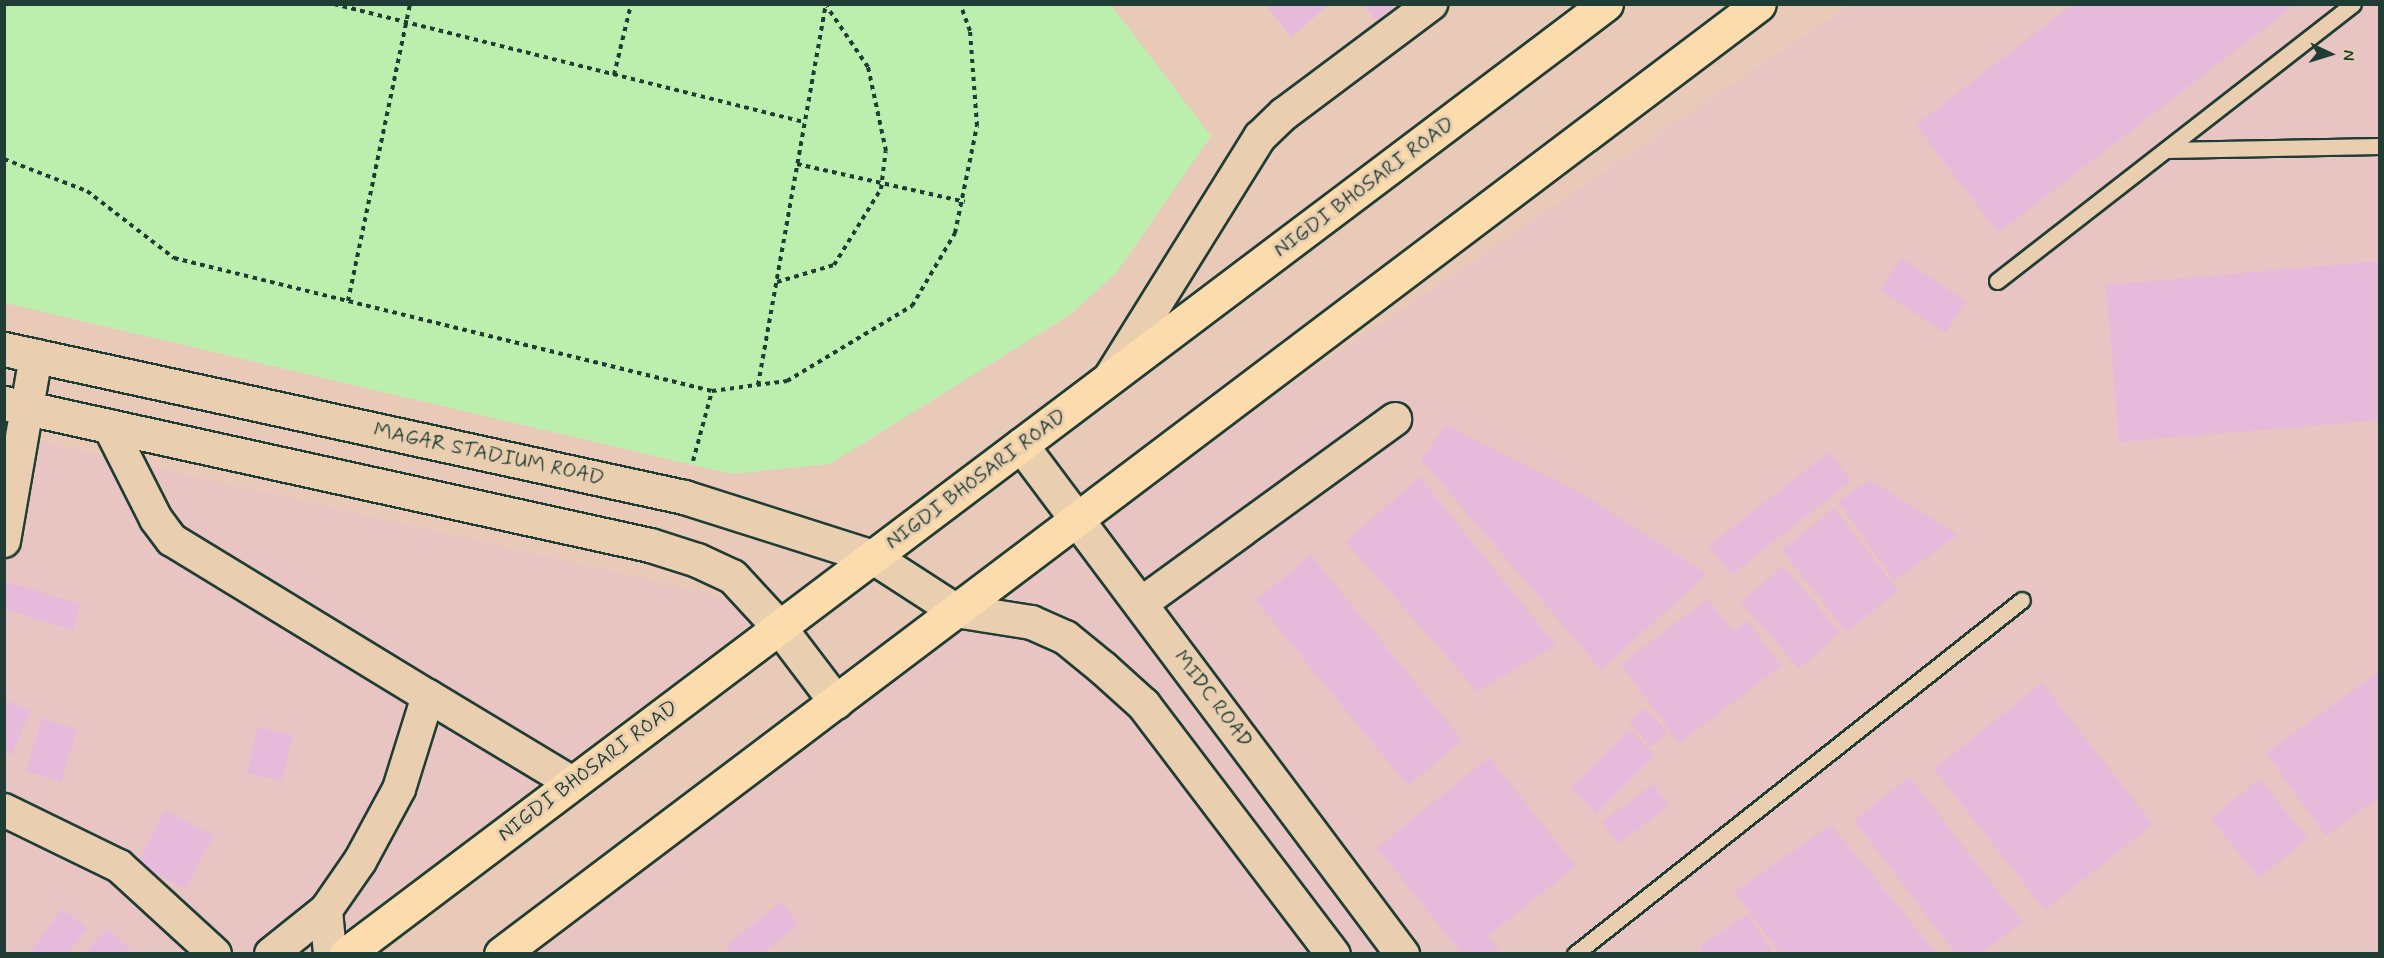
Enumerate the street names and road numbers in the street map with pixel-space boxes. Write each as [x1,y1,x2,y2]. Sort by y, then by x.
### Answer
street label: NIGDI BHOSARI ROAD [1271,113,1457,261]
street label: NIGDI BHOSARI ROAD [883,405,1069,553]
street label: MAGAR STADIUM ROAD [372,417,606,491]
street label: MIDC ROAD [1168,645,1258,753]
street label: NIGDI BHOSARI ROAD [495,697,681,845]

